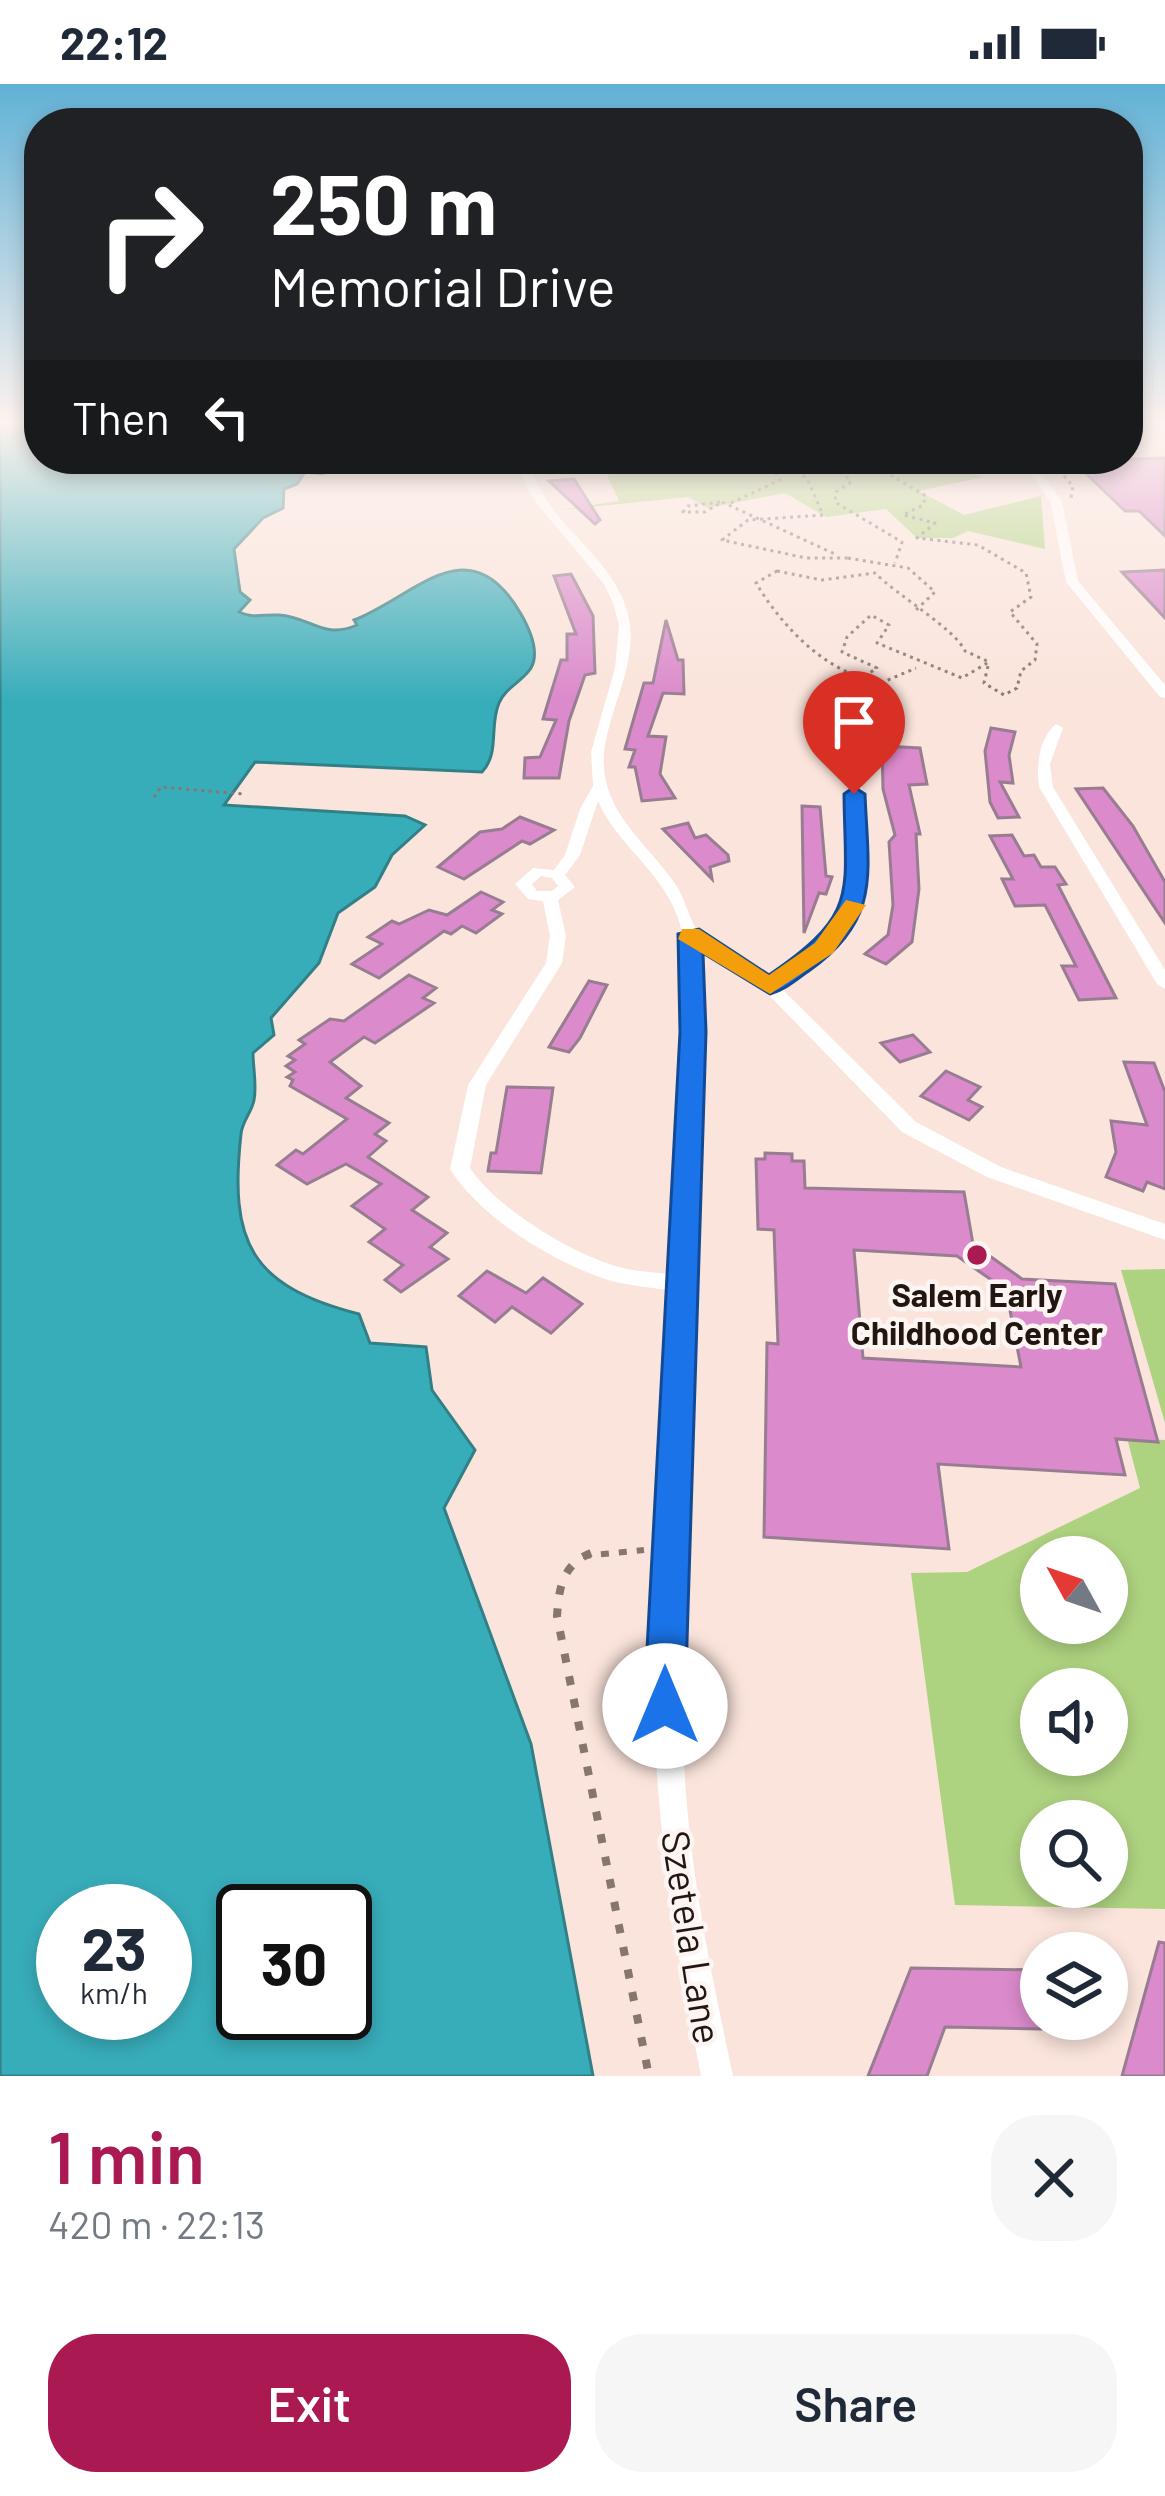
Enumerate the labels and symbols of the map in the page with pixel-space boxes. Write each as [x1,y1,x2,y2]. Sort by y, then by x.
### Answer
pin [803,671,905,794]
marker: Salem Early Childhood Center [964,1242,990,1268]
place label: Salem Early Childhood Center [851,1274,1104,1352]
north arrow [1020,1536,1128,1644]
position arrow [602,1643,728,1769]
street label: Szetela Lane [653,1827,733,2047]
speed limit sign: 30 [216,1884,372,2040]

